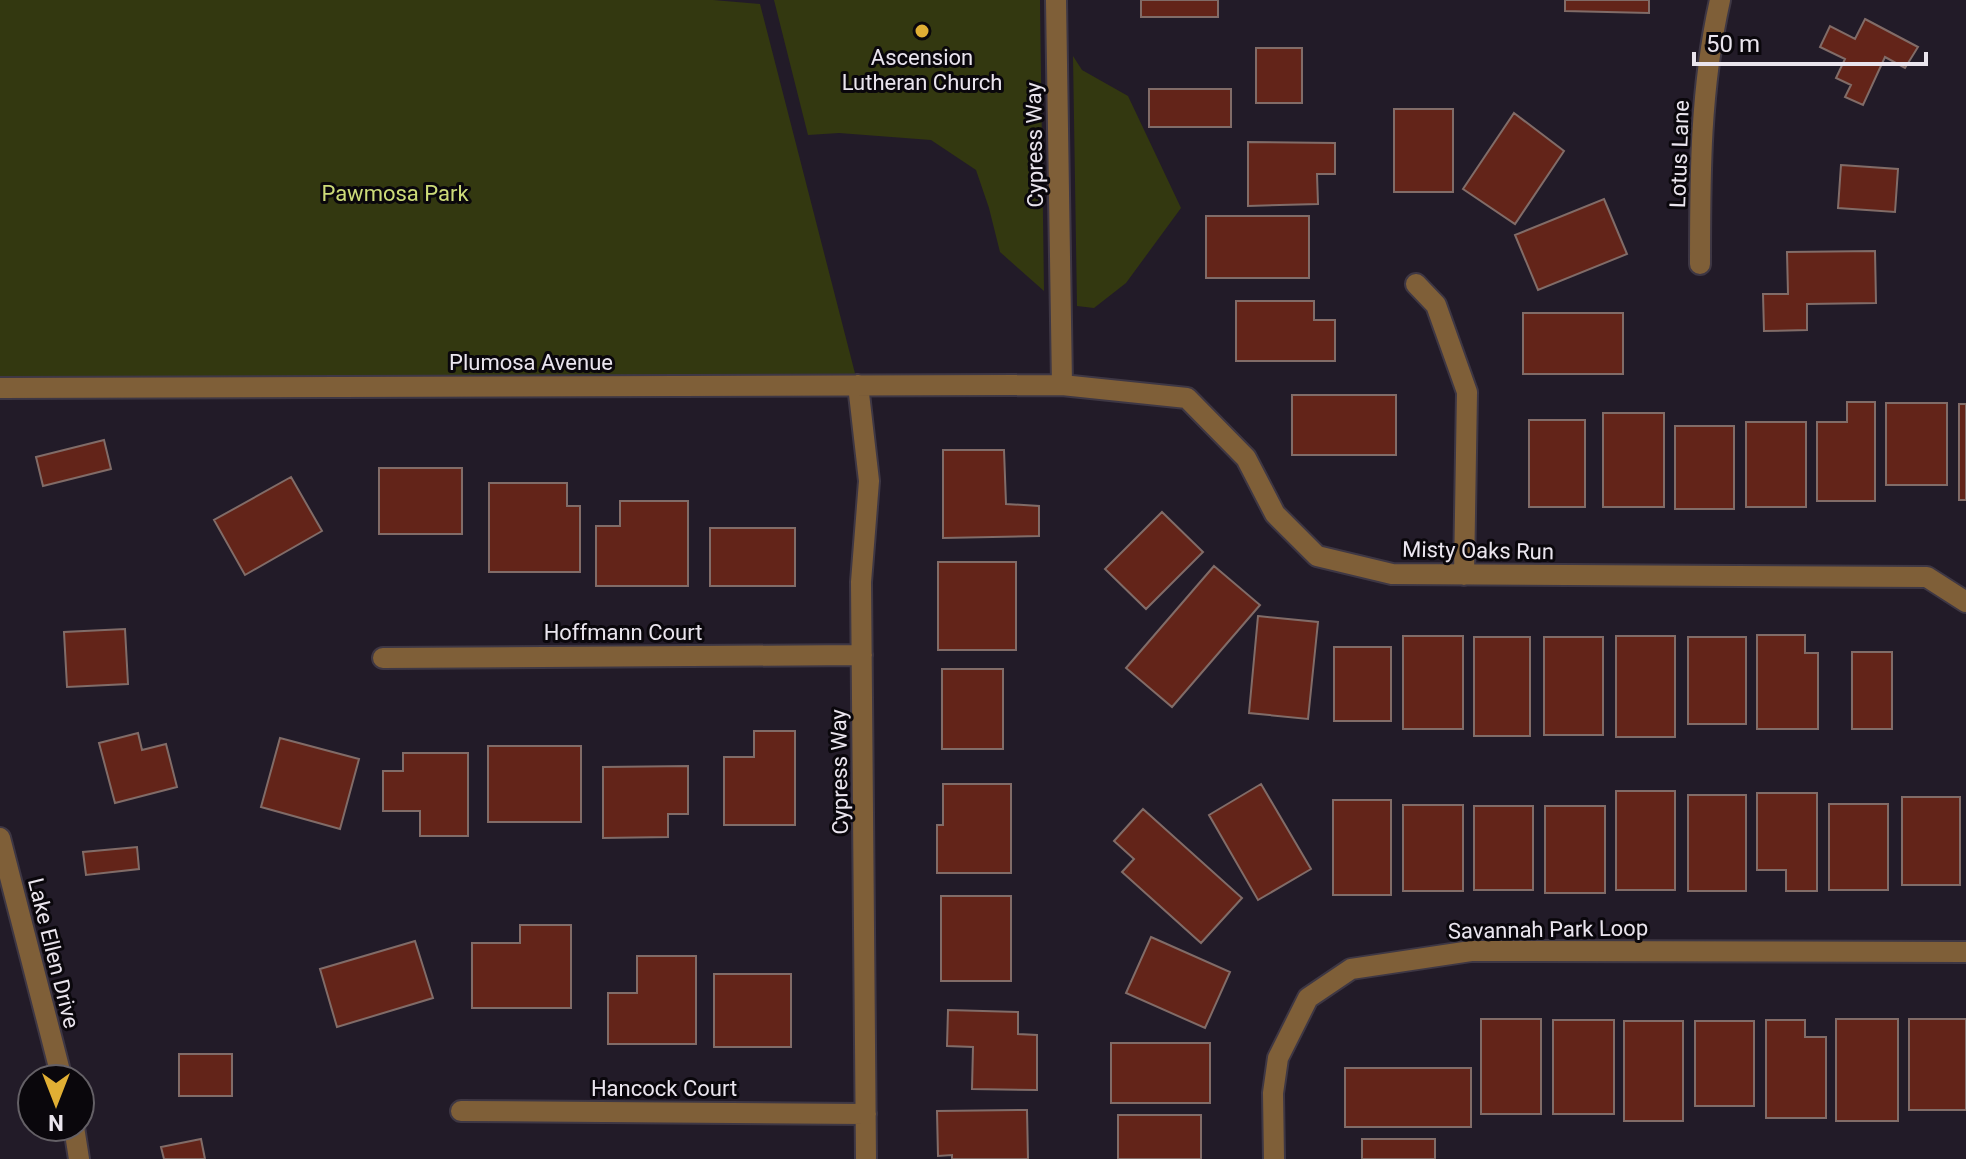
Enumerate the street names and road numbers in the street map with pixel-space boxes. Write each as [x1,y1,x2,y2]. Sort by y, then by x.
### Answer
street label: Cypress Way [1021,81,1048,208]
street label: Lotus Lane [1665,100,1694,209]
street label: Plumosa Avenue [449,350,613,375]
street label: Misty Oaks Run [1402,537,1554,564]
street label: Hoffmann Court [544,620,702,645]
street label: Cypress Way [826,708,853,835]
street label: Lake Ellen Drive [23,875,84,1031]
street label: Savannah Park Loop [1448,915,1648,944]
street label: Hancock Court [591,1076,737,1101]

